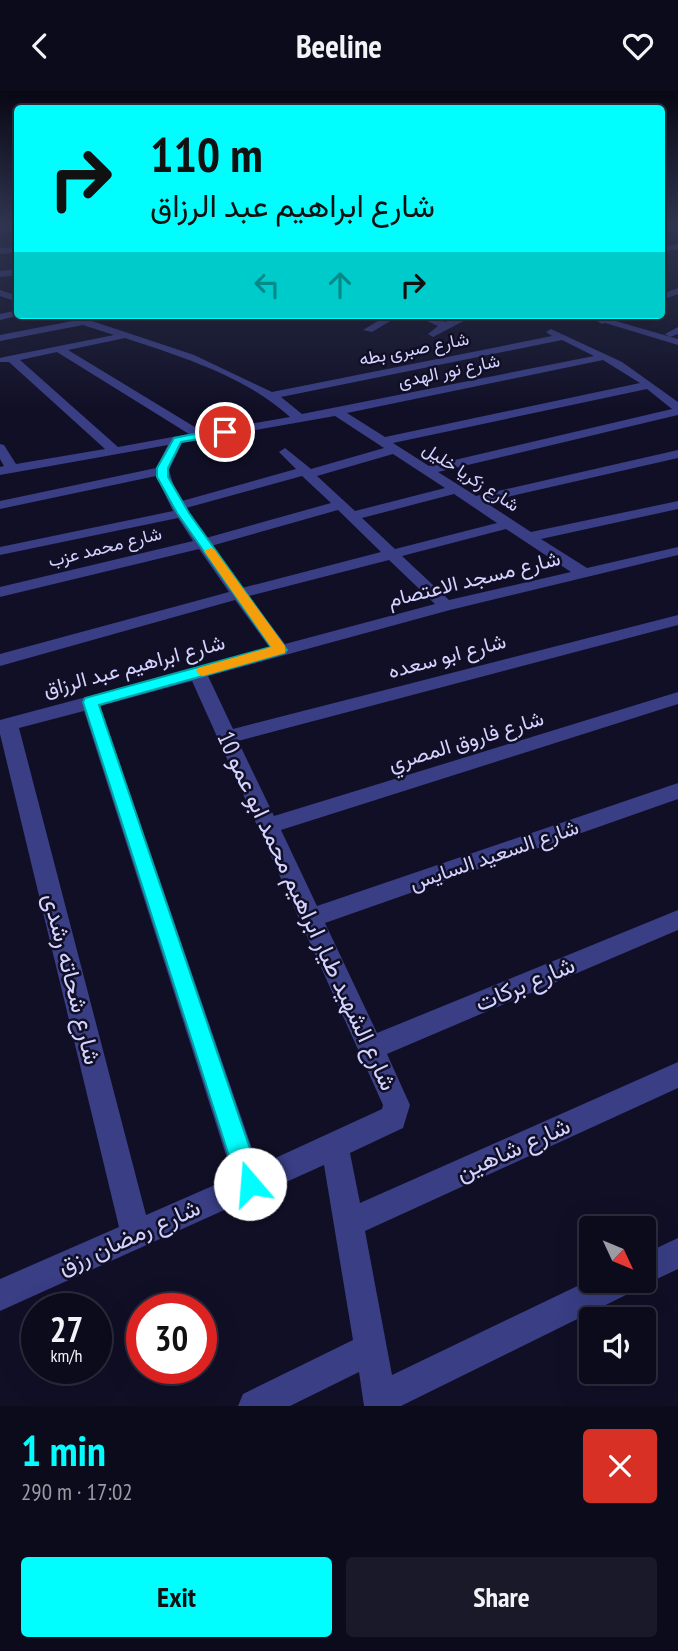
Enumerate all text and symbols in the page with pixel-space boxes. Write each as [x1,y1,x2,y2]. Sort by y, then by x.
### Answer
text: Beeline [296,25,382,67]
icon: back [21,27,59,65]
icon: heart [619,27,657,65]
text: 110 m [150,122,263,186]
icon: right [35,133,126,224]
text: شارع ابراهيم عبد الرزاق [150,184,435,226]
icon: left [248,266,286,304]
icon: ahead [321,266,359,304]
icon: right [394,266,432,304]
street label: شارع صبرى بطه [357,327,471,371]
street label: شارع نور الهدى [396,348,502,394]
pin [195,402,255,462]
icon: arrive [206,413,244,451]
street label: شارع زكريا خليل [418,437,524,517]
street label: شارع محمد عزب [46,521,164,573]
street label: شارع مسجد الاعتصام [385,544,563,614]
street label: شارع ابو سعده [385,627,509,685]
street label: شارع ابراهيم عبد الرزاق [40,628,228,704]
street label: شارع فاروق المصري [385,704,548,781]
street label: شارع الشهيد طيار ابراهيم محمد ابو عمو 10 [209,726,405,1096]
street label: شارع السعيد السايس [406,813,582,897]
street label: شارع شحاته رشدى [35,890,109,1068]
street label: شارع بركات [470,949,580,1019]
street label: شارع شاهين [451,1110,575,1188]
position arrow [213,1147,287,1221]
street label: شارع رمضان رزق [53,1191,205,1283]
north arrow [579,1216,656,1293]
map controls [579,1216,656,1384]
speed limit sign: 30 [126,1293,217,1384]
text: 27 [50,1306,83,1352]
button: sound [579,1307,656,1384]
text: km/h [51,1344,82,1367]
text: 1 min [21,1423,106,1478]
button: close [583,1429,657,1503]
text: 290 m · 17:02 [21,1477,133,1506]
button: Exit [21,1557,332,1637]
button: Share [346,1557,657,1637]

